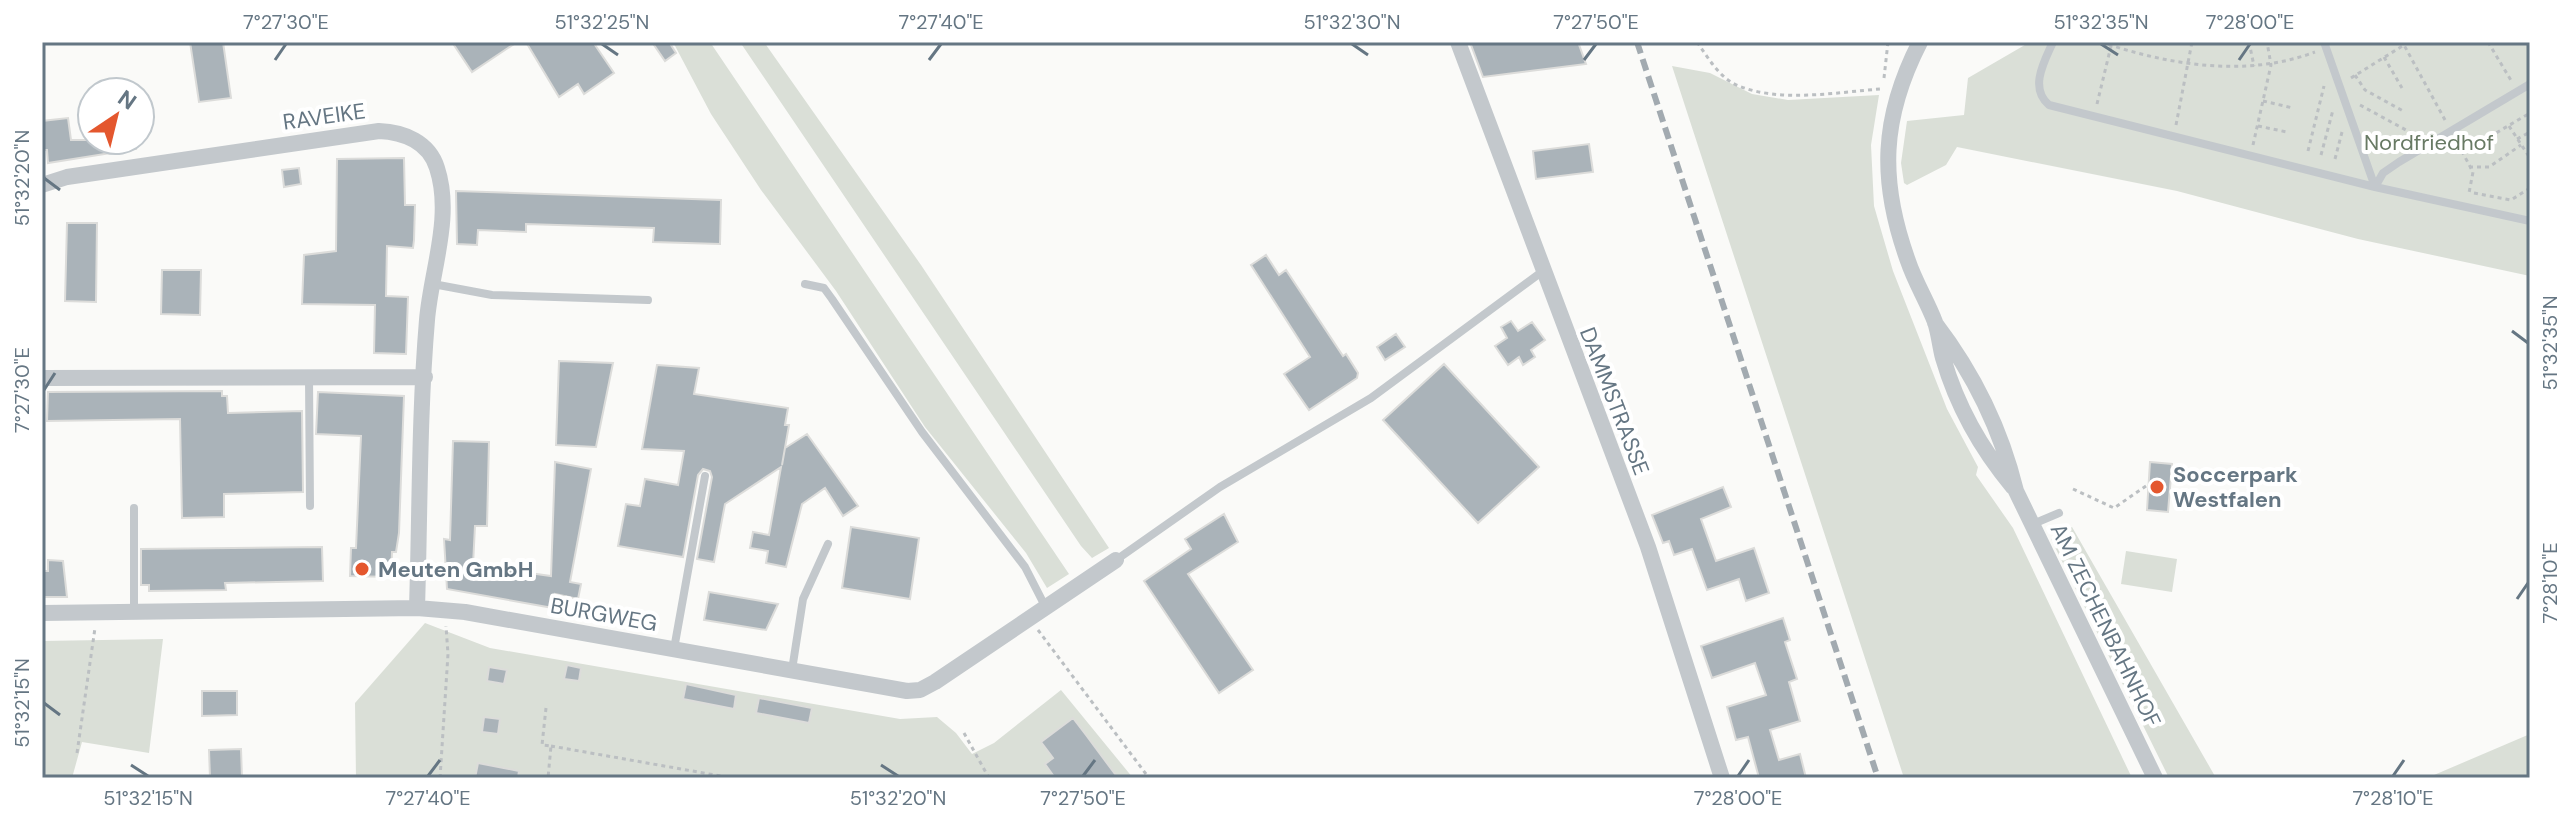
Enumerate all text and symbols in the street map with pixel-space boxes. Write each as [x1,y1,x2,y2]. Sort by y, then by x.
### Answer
text: 7°27'30"E [243,9,329,35]
text: 51°32'25"N [555,9,649,35]
text: 7°27'40"E [898,9,984,35]
text: 51°32'30"N [1304,9,1400,35]
text: 7°27'50"E [1553,9,1639,35]
text: 51°32'35"N [2053,9,2149,35]
text: 7°28'00"E [2206,9,2294,35]
north arrow [76,76,156,156]
text: N [112,84,142,117]
street label: RAVEIKE [281,96,367,137]
park label: Nordfriedhof [2364,128,2494,157]
text: 51°32'20"N [9,130,35,226]
text: 51°32'35"N [2537,295,2563,391]
street label: DAMMSTRASSE [1573,323,1656,479]
text: 7°27'30"E [9,347,35,433]
place label: Soccerpark Westfalen [2173,460,2298,514]
marker: Soccerpark Westfalen [2148,478,2166,496]
street label: AM ZECHENBAHNHOF [2044,519,2168,732]
text: 7°28'10"E [2537,542,2563,624]
place label: Meuten GmbH [378,555,533,584]
marker: Meuten GmbH [353,560,371,578]
street label: BURGWEG [548,591,660,638]
text: 51°32'15"N [9,658,35,748]
text: 51°32'15"N [103,785,193,811]
text: 7°27'40"E [385,785,471,811]
text: 51°32'20"N [850,785,946,811]
text: 7°27'50"E [1040,785,1126,811]
text: 7°28'00"E [1694,785,1782,811]
text: 7°28'10"E [2352,785,2434,811]

